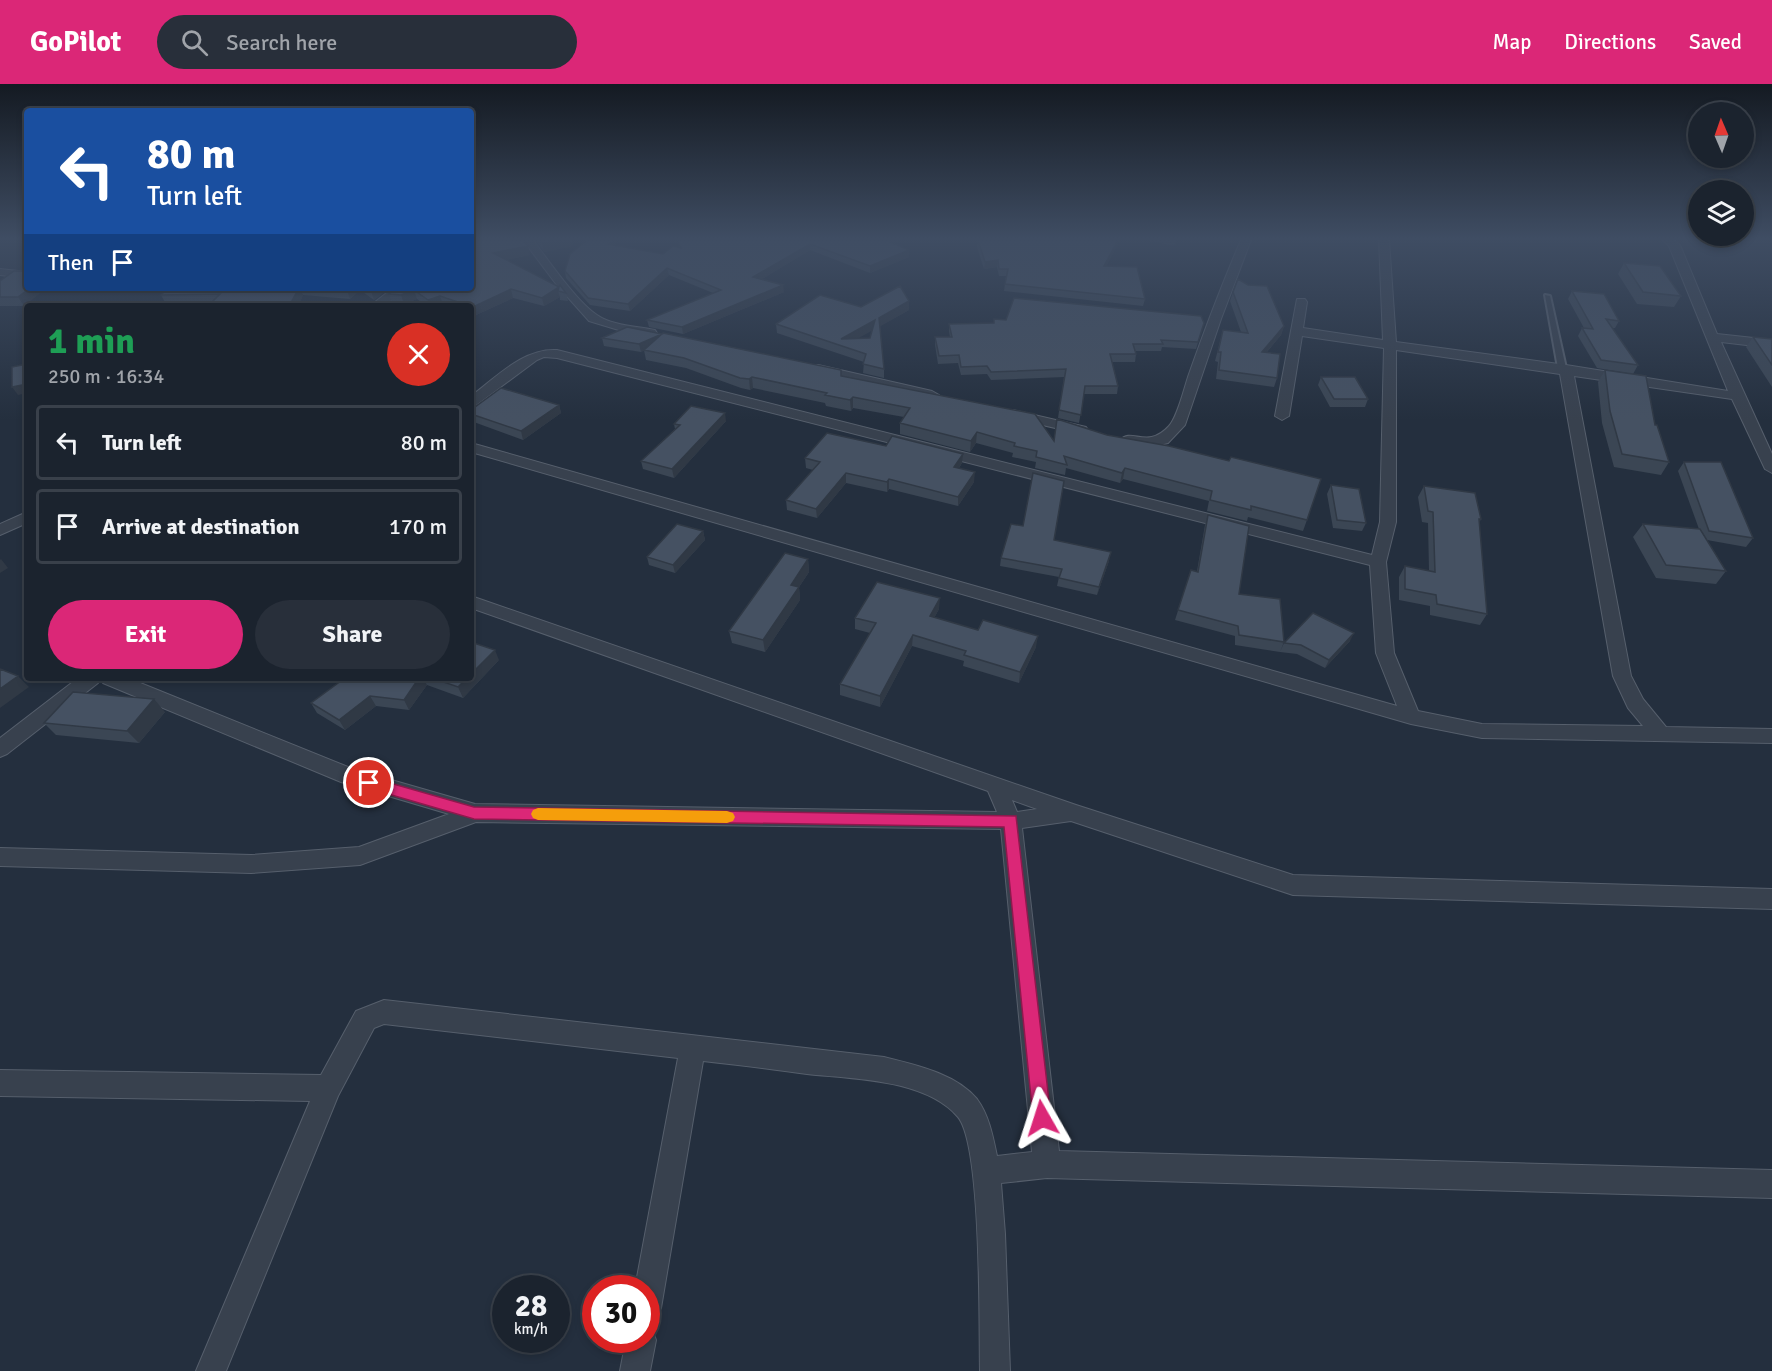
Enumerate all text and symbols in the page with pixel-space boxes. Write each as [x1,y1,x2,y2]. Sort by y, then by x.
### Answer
search box [157,15,577,69]
text: GoPilot [30,25,121,59]
icon: search [178,26,211,59]
text: Search here [226,29,337,56]
text: Map [1493,29,1531,55]
text: Directions [1564,29,1656,55]
text: Saved [1689,29,1742,55]
north arrow [1688,102,1754,168]
map controls [1688,102,1754,246]
text: 80 m [147,129,236,180]
icon: left [48,132,126,210]
text: Turn left [147,180,242,213]
button: layers [1688,180,1754,246]
icon: arrive [106,246,139,279]
text: Then [48,249,94,276]
text: 1 min [48,319,135,364]
button: close [387,323,450,386]
text: 250 m · 16:34 [48,364,164,389]
icon: left [51,426,84,459]
text: Turn left [102,429,182,456]
text: 80 m [401,429,447,456]
icon: arrive [51,510,84,543]
text: Arrive at destination [102,513,299,540]
text: 170 m [389,513,447,540]
button: Exit [48,600,243,669]
button: Share [255,600,450,669]
pin [343,757,394,808]
icon: arrive [352,766,385,799]
position arrow [1010,1086,1074,1150]
speed limit sign: 30 [582,1275,660,1353]
text: 28 [515,1288,547,1325]
text: km/h [514,1320,548,1338]

